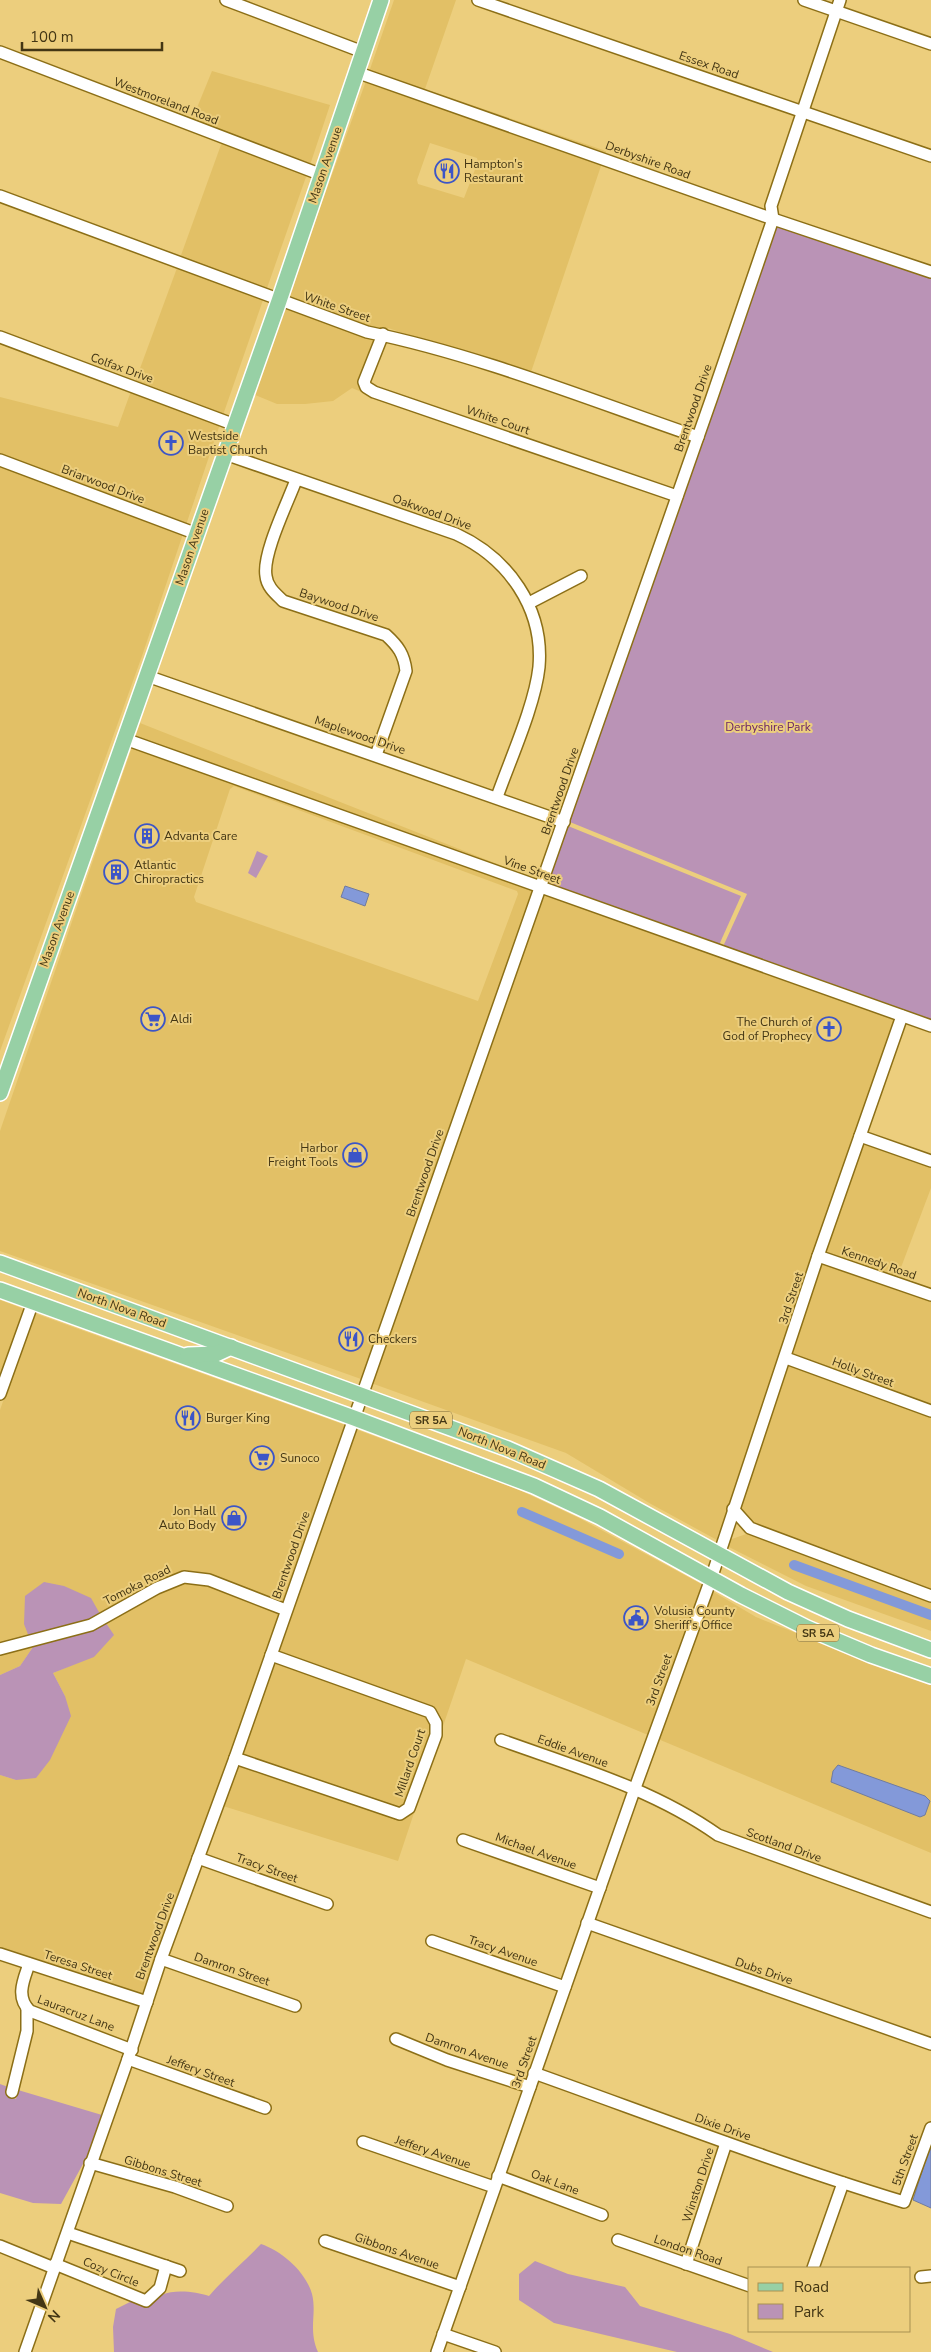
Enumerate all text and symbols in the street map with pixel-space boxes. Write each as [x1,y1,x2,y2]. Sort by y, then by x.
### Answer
scale bar [22,20,162,52]
text: 100 m [30,27,74,47]
street label: Essex Road [677,47,741,83]
street label: Westmoreland Road [111,74,221,128]
street label: Mason Avenue [304,125,346,205]
street label: Derbyshire Road [603,137,693,183]
place label: Hampton's Restaurant [464,156,524,186]
restaurant icon: Hampton's Restaurant [434,158,460,184]
street label: White Street [302,288,373,326]
street label: Colfax Drive [88,349,156,387]
street label: Brentwood Drive [671,362,715,454]
street label: White Court [464,402,533,439]
place label: Westside Baptist Church [188,428,268,458]
church icon: Westside Baptist Church [158,430,184,456]
street label: Briarwood Drive [59,461,147,507]
street label: Oakwood Drive [390,490,474,534]
street label: Mason Avenue [171,507,213,587]
street label: Baywood Drive [297,585,381,625]
street label: Maplewood Drive [312,712,408,758]
park label: Derbyshire Park [725,719,812,735]
street label: Brentwood Drive [538,745,582,837]
building icon: Advanta Care [134,823,160,849]
place label: Advanta Care [164,828,237,844]
street label: Vine Street [500,852,564,888]
place label: Atlantic Chiropractics [134,857,204,887]
building icon: Atlantic Chiropractics [103,859,129,885]
street label: Mason Avenue [36,889,78,969]
supermarket icon: Aldi [140,1006,166,1032]
place label: Aldi [170,1011,192,1027]
place label: The Church of God of Prophecy [723,1014,813,1044]
church icon: The Church of God of Prophecy [816,1016,842,1042]
street label: Brentwood Drive [403,1127,447,1219]
place label: Harbor Freight Tools [268,1140,339,1170]
shop icon: Harbor Freight Tools [342,1142,368,1168]
street label: Kennedy Road [840,1243,918,1283]
street label: 3rd Street [775,1269,807,1326]
street label: North Nova Road [75,1285,169,1331]
restaurant icon: Checkers [338,1326,364,1352]
place label: Checkers [368,1331,417,1347]
street label: Holly Street [830,1353,897,1391]
restaurant icon: Burger King [175,1405,201,1431]
place label: Burger King [206,1410,270,1426]
road number: SR 5A [410,1412,452,1428]
street label: North Nova Road [456,1423,548,1473]
supermarket icon: Sunoco [249,1445,275,1471]
place label: Sunoco [280,1450,320,1466]
place label: Jon Hall Auto Body [159,1503,217,1533]
shop icon: Jon Hall Auto Body [221,1505,247,1531]
street label: Brentwood Drive [269,1509,313,1601]
street label: Tomoka Road [101,1561,173,1609]
place label: Volusia County Sheriff's Office [653,1603,736,1633]
public building icon: Volusia County Sheriff's Office [623,1605,649,1631]
road number: SR 5A [797,1625,839,1642]
street label: 3rd Street [642,1651,676,1708]
street label: Millard Court [391,1726,429,1799]
street label: Eddie Avenue [535,1731,611,1771]
street label: Scotland Drive [744,1824,824,1866]
street label: Michael Avenue [493,1829,579,1873]
street label: Tracy Street [234,1849,301,1887]
street label: Brentwood Drive [132,1890,178,1982]
street label: Tracy Avenue [466,1932,540,1970]
street label: Teresa Street [42,1946,115,1984]
street label: Damron Street [192,1949,273,1990]
street label: Dubs Drive [733,1954,795,1988]
street label: Lauracruz Lane [35,1991,117,2035]
street label: Damron Avenue [423,2029,511,2073]
street label: 3rd Street [508,2033,541,2090]
street label: Jeffery Street [164,2051,238,2091]
street label: Dixie Drive [693,2109,753,2145]
street label: Jeffery Avenue [392,2131,473,2172]
street label: 5th Street [888,2131,922,2188]
street label: Winston Drive [678,2146,718,2224]
street label: Gibbons Street [122,2152,205,2191]
street label: Oak Lane [528,2165,582,2199]
street label: Gibbons Avenue [352,2229,442,2273]
street label: London Road [652,2231,724,2269]
street label: Cozy Circle [80,2253,142,2291]
legend [748,2267,911,2332]
text: Road [794,2277,829,2297]
north arrow [20,2282,70,2332]
text: Park [794,2302,824,2322]
text: N [43,2305,64,2326]

